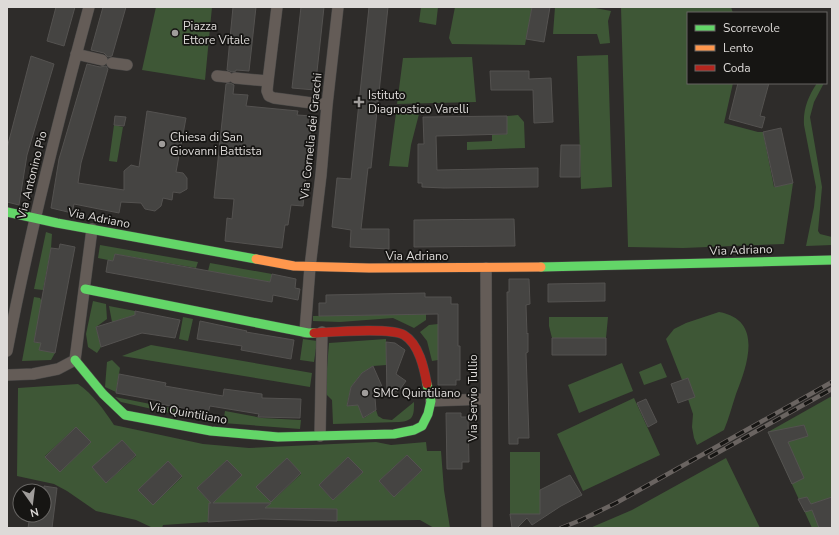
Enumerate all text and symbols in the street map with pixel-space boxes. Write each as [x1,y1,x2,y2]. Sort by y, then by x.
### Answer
legend [687,12,827,84]
place label: Piazza Ettore Vitale [183,18,250,48]
text: Scorrevole [723,20,780,36]
marker: Piazza Ettore Vitale [170,28,180,38]
text: Lento [723,40,754,56]
text: Coda [723,60,751,76]
street label: Via Cornelia dei Gracchi [296,72,326,201]
place label: Istituto Diagnostico Varelli [368,87,469,117]
marker: Istituto Diagnostico Varelli [353,96,365,108]
street label: Via Antonino Pio [13,129,51,222]
place label: Chiesa di San Giovanni Battista [170,129,262,159]
marker: Chiesa di San Giovanni Battista [157,139,167,149]
street label: Via Adriano [66,204,132,232]
street label: Via Adriano [708,241,773,259]
street label: Via Adriano [384,248,449,264]
street label: Via Servio Tullio [465,354,481,443]
place label: SMC Quintiliano [373,385,461,401]
marker: SMC Quintiliano [360,388,370,398]
street label: Via Quintiliano [147,398,229,428]
north arrow [12,483,52,523]
text: N [28,504,40,520]

